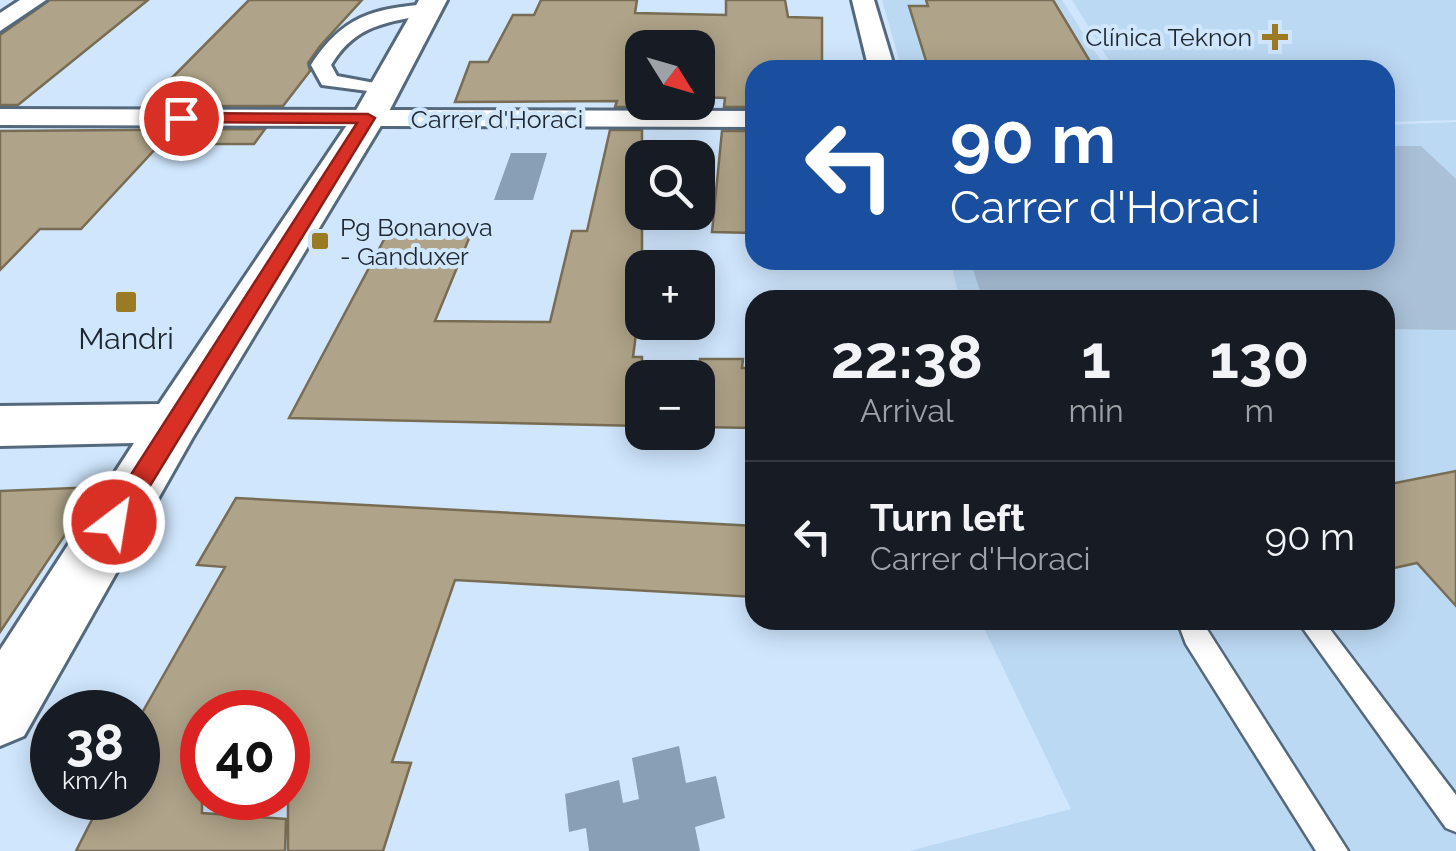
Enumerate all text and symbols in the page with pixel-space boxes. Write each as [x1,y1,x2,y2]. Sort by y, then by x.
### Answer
place label: Clínica Teknon [1085,22,1252,52]
marker: Clínica Teknon [1262,24,1288,50]
north arrow [625,30,715,120]
map controls [625,30,715,450]
pin [139,76,224,161]
icon: arrive [154,91,209,146]
text: 90 m [950,97,1116,179]
icon: left [785,100,915,230]
street label: Carrer d'Horaci [411,104,583,134]
button: search [625,140,715,230]
text: Carrer d'Horaci [950,181,1260,234]
place label: Pg Bonanova - Ganduxer [340,212,493,271]
marker: Pg Bonanova - Ganduxer [309,230,331,252]
button: + [625,250,715,340]
marker: Mandri [113,289,139,315]
place label: Mandri [78,321,174,356]
text: 22:38 [831,322,983,392]
text: 1 [1081,322,1111,392]
text: 130 [1209,322,1309,392]
button: − [625,360,715,450]
text: Arrival [860,392,954,429]
text: min [1069,392,1124,429]
text: m [1245,392,1274,429]
position arrow [62,470,166,574]
text: Turn left [870,495,1025,540]
icon: left [785,509,840,564]
text: 90 m [1265,514,1355,559]
text: Carrer d'Horaci [870,540,1091,577]
speed limit sign: 40 [180,690,310,820]
text: 38 [66,713,124,772]
text: km/h [62,765,128,795]

